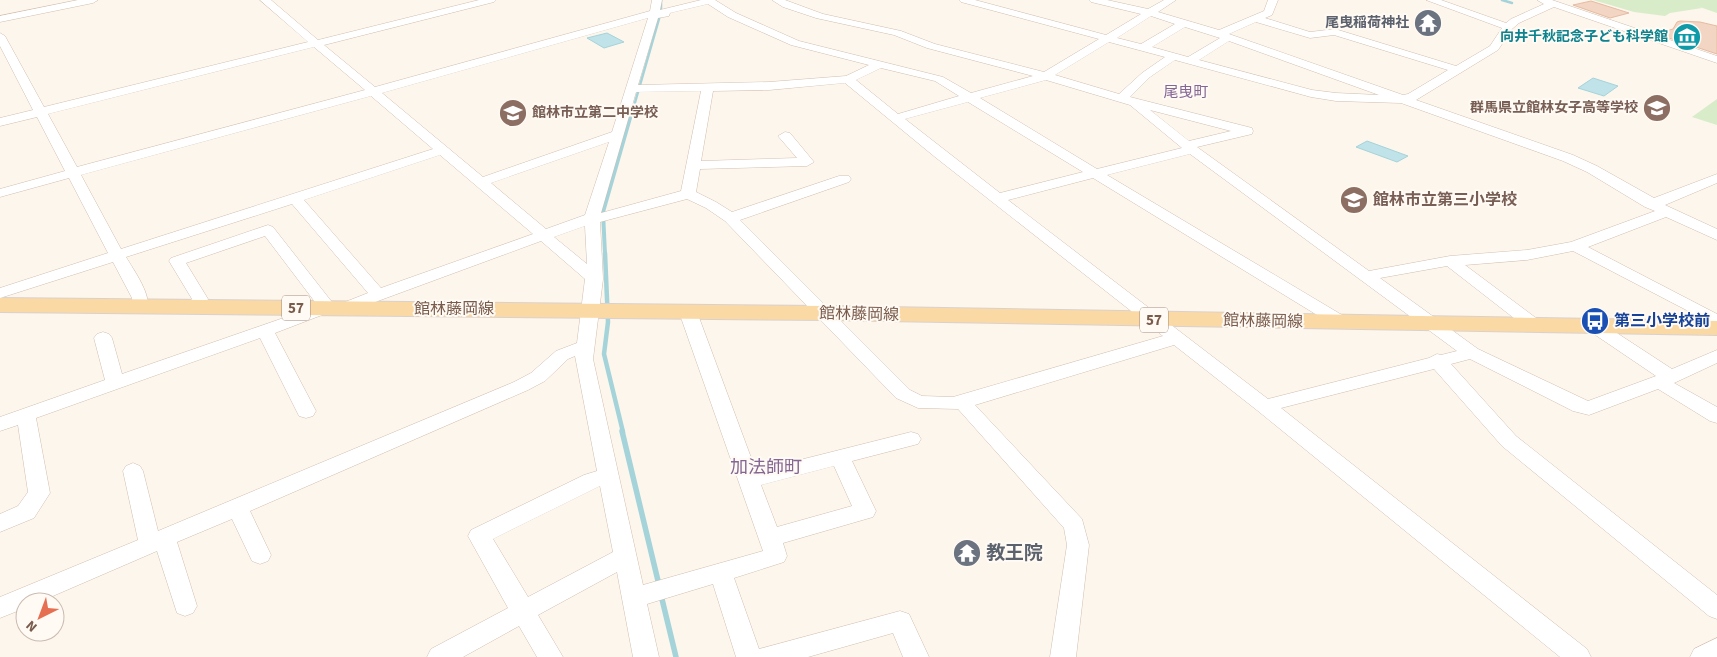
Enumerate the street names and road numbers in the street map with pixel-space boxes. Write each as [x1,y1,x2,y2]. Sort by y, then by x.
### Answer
road number: 57 [282,296,310,320]
street label: 館林藤岡線 [414,298,494,320]
street label: 館林藤岡線 [819,302,899,326]
road number: 57 [1140,308,1168,332]
street label: 館林藤岡線 [1223,309,1303,333]

